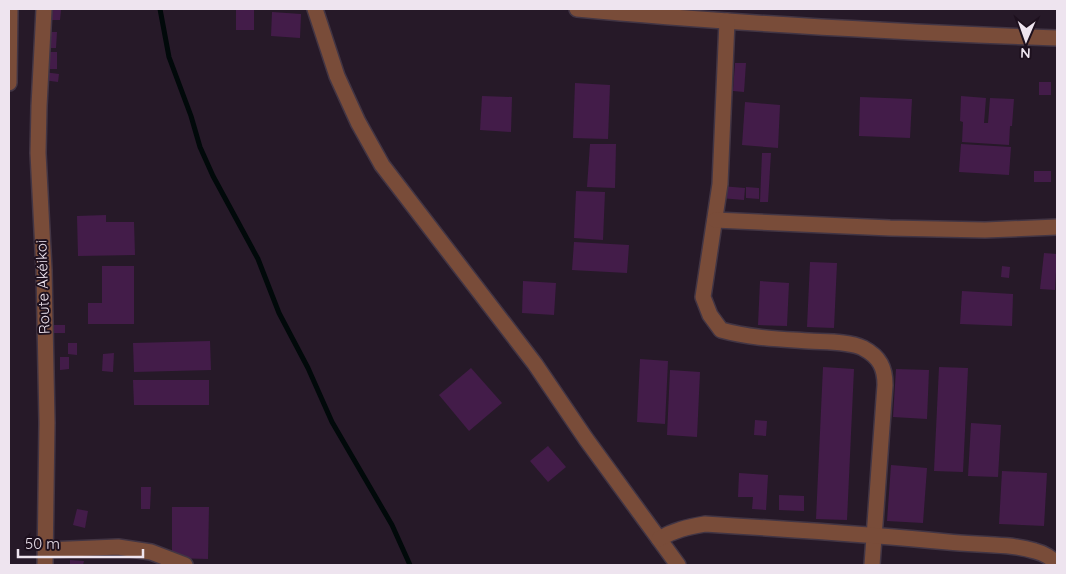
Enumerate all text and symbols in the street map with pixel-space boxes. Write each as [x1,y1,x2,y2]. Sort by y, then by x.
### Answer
north arrow [1001,15,1051,65]
text: N [1020,44,1031,62]
street label: Route Akéikoi [31,240,54,334]
scale bar [18,526,142,558]
text: 50 m [25,534,60,553]

